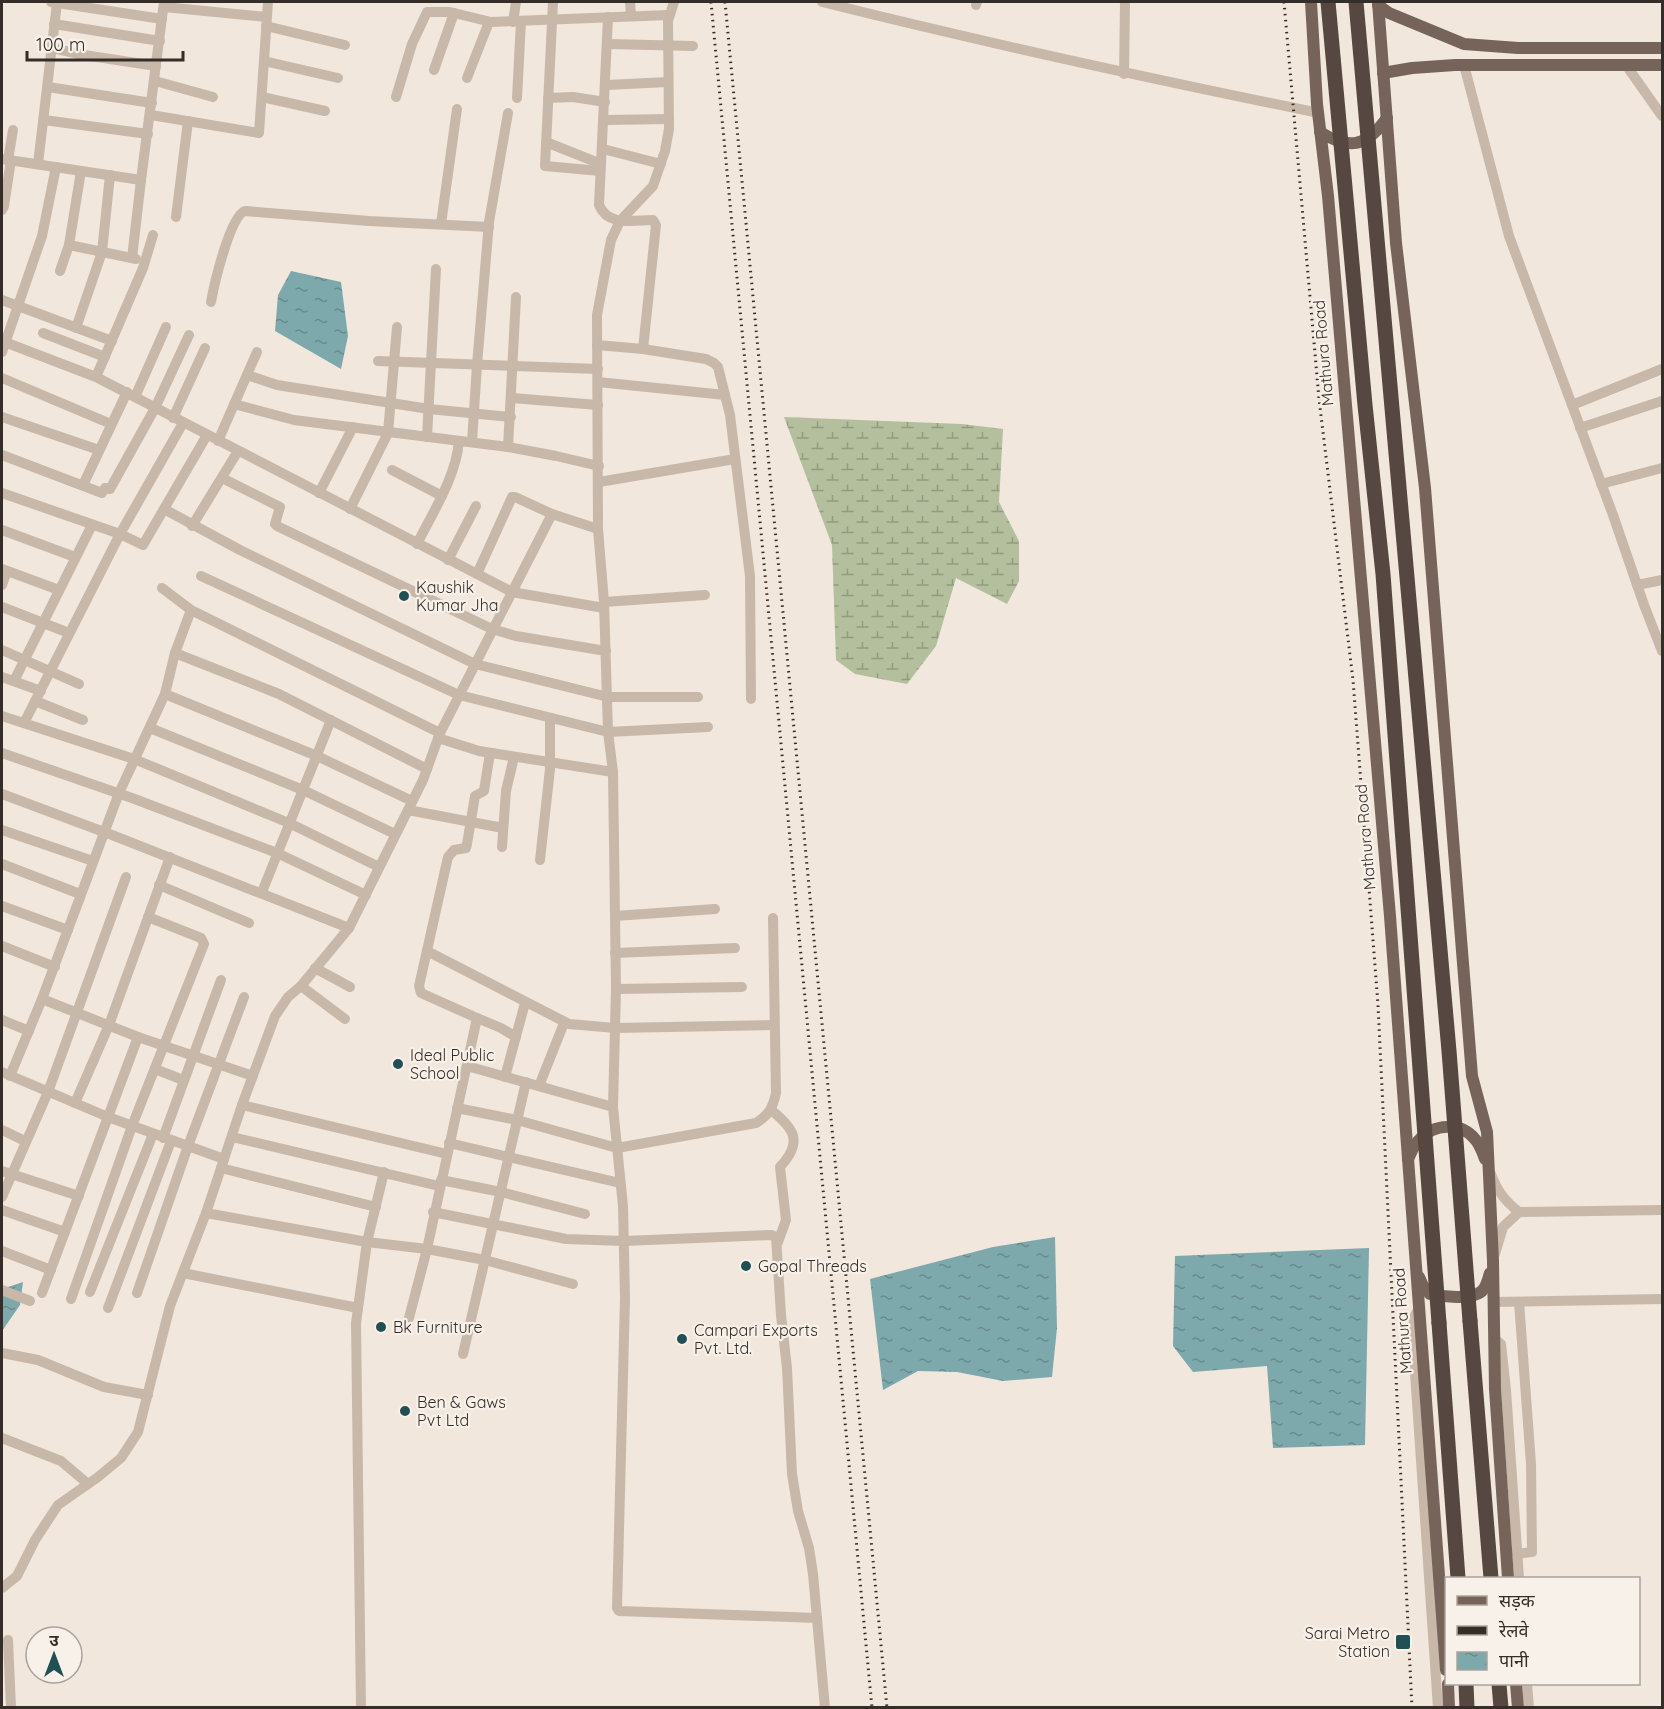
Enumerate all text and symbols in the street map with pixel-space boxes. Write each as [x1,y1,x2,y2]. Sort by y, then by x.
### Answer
scale bar [27,24,183,62]
text: 100 m [36,33,85,56]
street label: Mathura Road [1308,299,1338,407]
place label: Kaushik Kumar Jha [416,577,498,615]
marker: Kaushik Kumar Jha [397,589,411,603]
street label: Mathura Road [1350,783,1380,891]
place label: Ideal Public School [410,1045,494,1083]
marker: Ideal Public School [391,1057,405,1071]
place label: Gopal Threads [758,1256,867,1276]
marker: Gopal Threads [739,1259,753,1273]
street label: Mathura Road [1388,1267,1416,1375]
place label: Bk Furniture [393,1317,482,1337]
marker: Bk Furniture [374,1320,388,1334]
place label: Campari Exports Pvt. Ltd. [694,1320,818,1358]
marker: Campari Exports Pvt. Ltd. [675,1332,689,1346]
place label: Ben & Gaws Pvt Ltd [417,1392,506,1430]
marker: Ben & Gaws Pvt Ltd [398,1404,412,1418]
legend [1445,1577,1640,1685]
text: सड़क [1499,1589,1536,1612]
text: रेलवे [1498,1619,1530,1642]
place label: Sarai Metro Station [1305,1623,1390,1661]
north arrow [24,1625,84,1685]
text: उ [49,1630,59,1650]
marker: Sarai Metro Station [1394,1633,1412,1651]
text: पानी [1499,1649,1529,1672]

